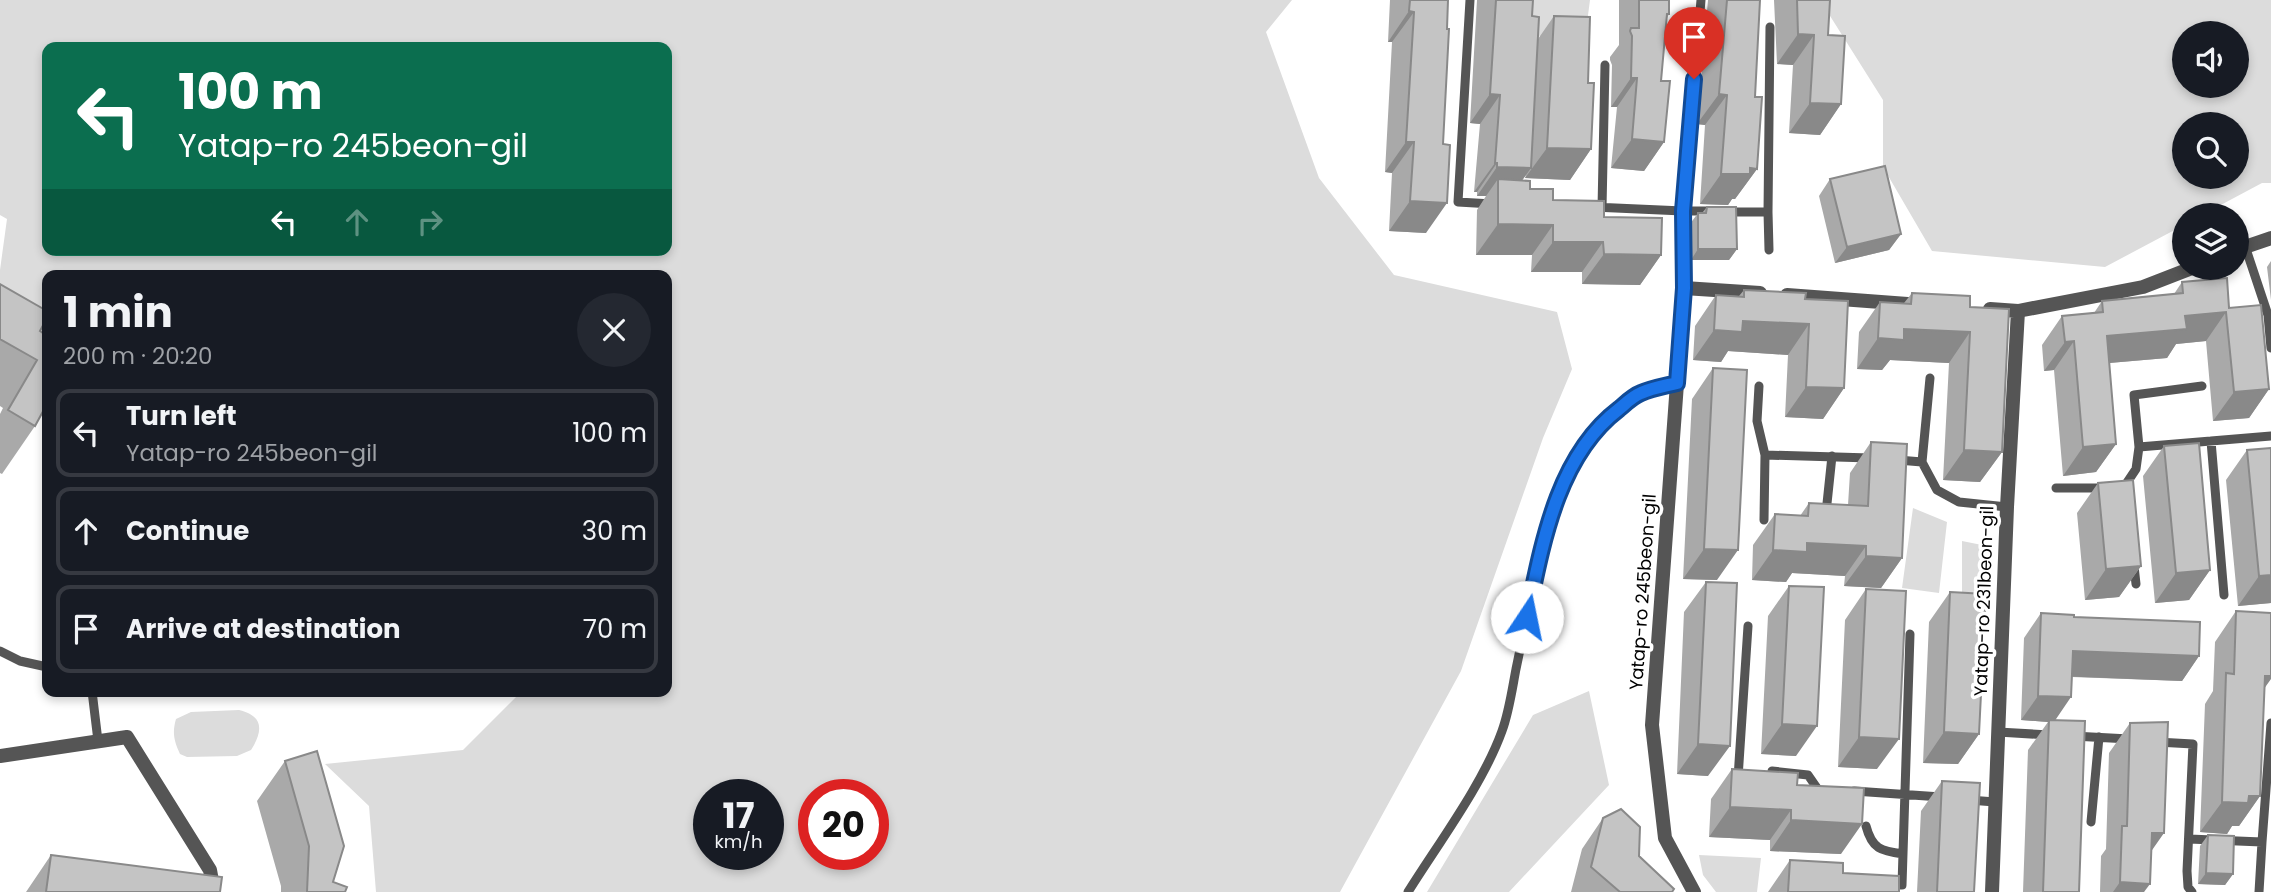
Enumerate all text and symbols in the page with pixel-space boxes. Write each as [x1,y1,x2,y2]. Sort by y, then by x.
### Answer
pin [1664,7,1724,79]
icon: arrive [1675,18,1713,56]
map controls [2172,21,2249,280]
button: sound [2172,21,2249,98]
text: 100 m [178,58,323,126]
icon: left [63,70,154,161]
button: search [2172,112,2249,189]
text: Yatap-ro 245beon-gil [178,123,528,168]
icon: left [265,203,303,241]
icon: ahead [338,203,376,241]
icon: right [411,203,449,241]
button: layers [2172,203,2249,280]
text: 1 min [63,283,173,342]
button: close [577,293,651,367]
text: 200 m · 20:20 [63,340,212,372]
text: Turn left [126,398,237,434]
icon: left [67,414,105,452]
text: 100 m [572,415,647,451]
text: Yatap-ro 245beon-gil [126,437,377,469]
street label: Yatap-ro 245beon-gil [1623,493,1662,691]
street label: Yatap-ro 231beon-gil [1968,505,1999,697]
icon: ahead [67,512,105,550]
text: Continue [126,513,249,549]
text: 30 m [582,513,647,549]
position arrow [1490,580,1564,654]
icon: arrive [67,610,105,648]
text: Arrive at destination [126,611,401,647]
text: 70 m [583,611,647,647]
speed limit sign: 20 [798,779,889,870]
text: 17 [723,791,754,840]
text: km/h [715,829,762,854]

